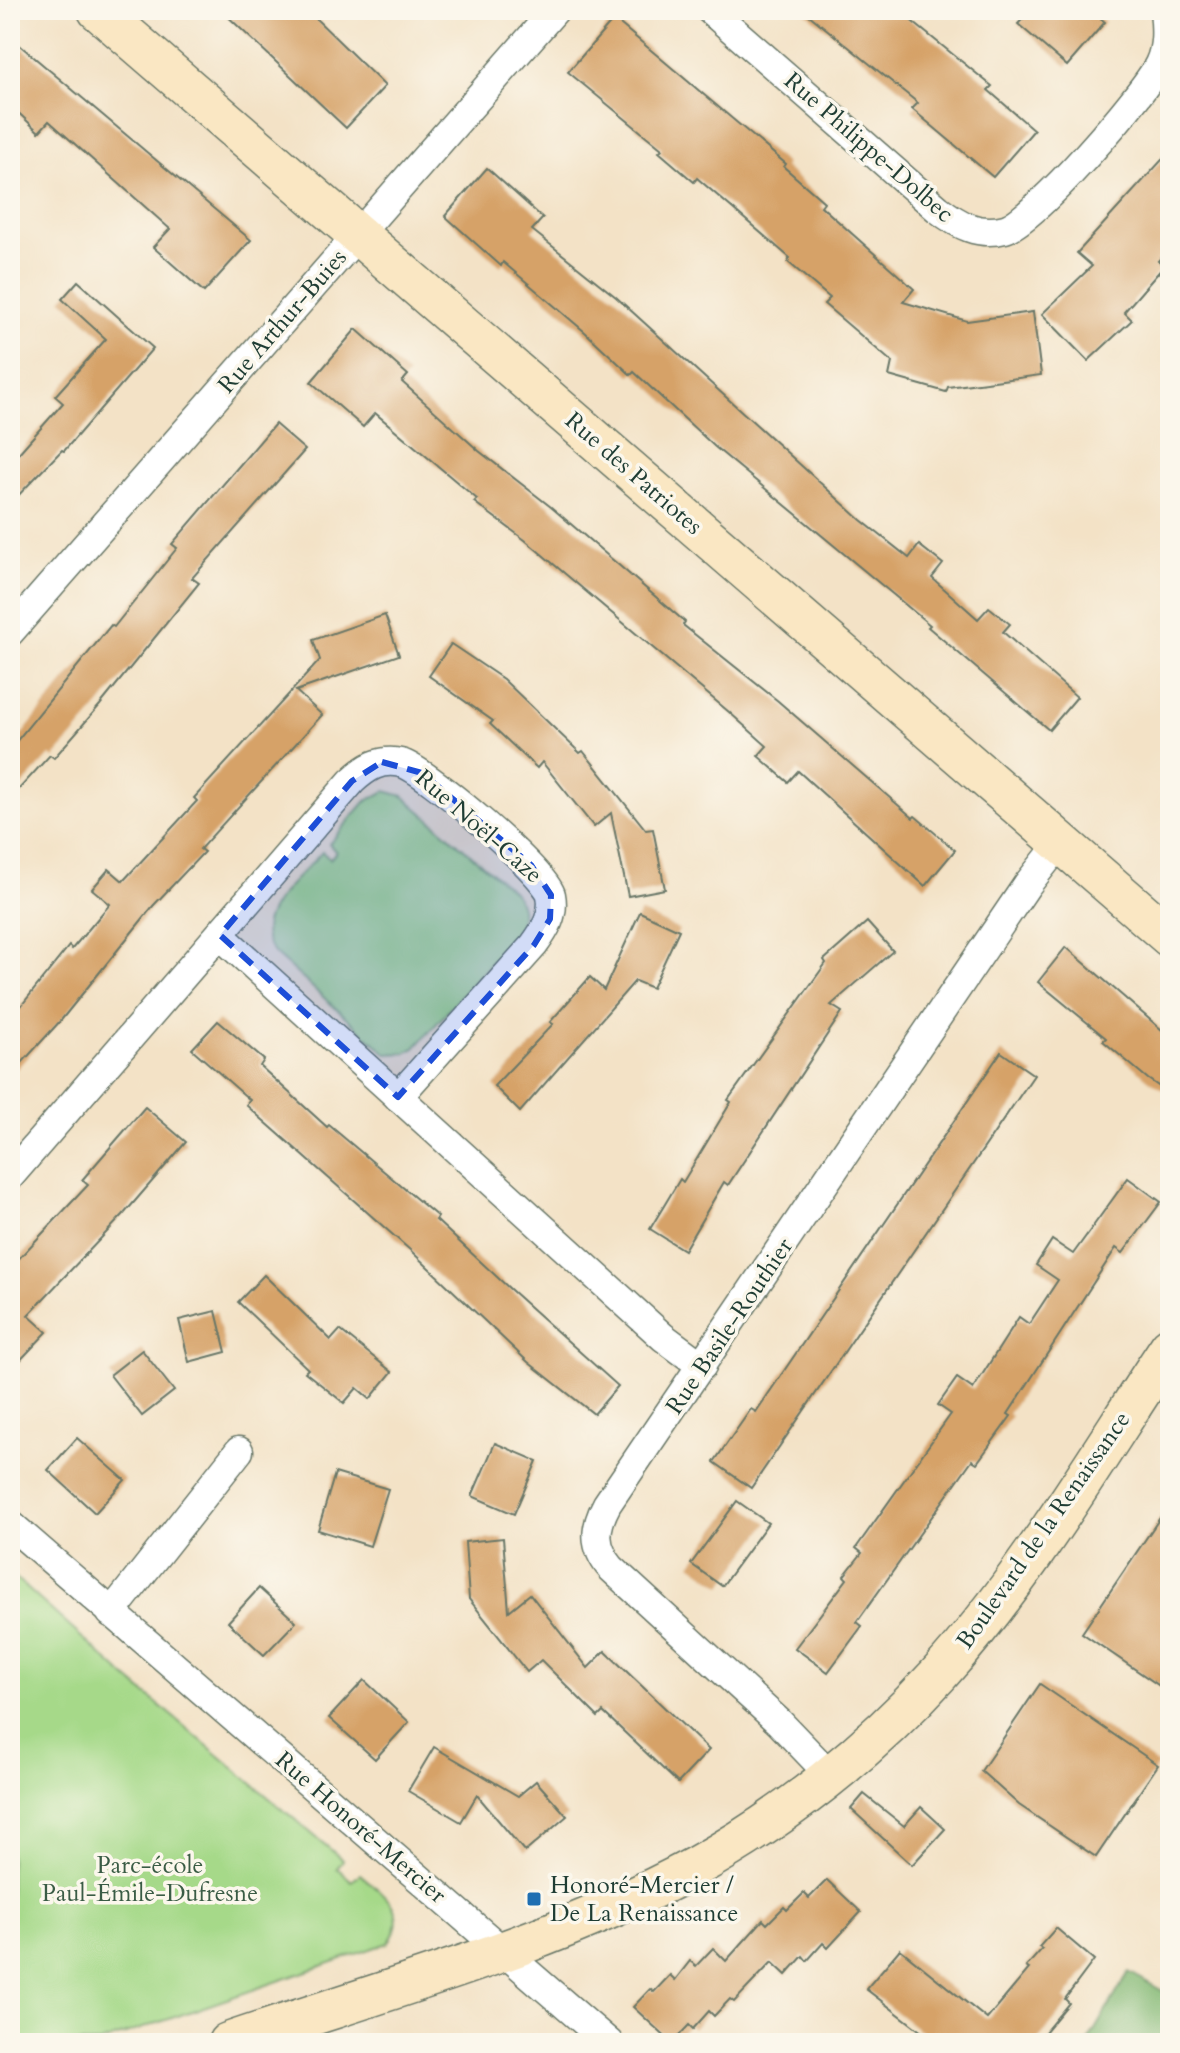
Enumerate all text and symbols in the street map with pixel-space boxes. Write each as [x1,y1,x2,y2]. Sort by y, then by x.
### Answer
street label: Rue Philippe-Dolbec [777,65,961,230]
street label: Rue Arthur-Buies [210,242,354,401]
street label: Rue des Patriotes [558,404,710,542]
street label: Rue Noël-Caze [408,762,549,891]
street label: Rue Basile-Routhier [658,1231,801,1421]
street label: Boulevard de la Renaissance [949,1405,1138,1656]
street label: Rue Honoré-Mercier [268,1744,453,1911]
park label: Parc-école Paul-Émile-Dufresne [42,1849,258,1910]
place label: Honoré-Mercier / De La Renaissance [550,1869,738,1930]
marker: Honoré-Mercier / De La Renaissance [525,1890,543,1908]

